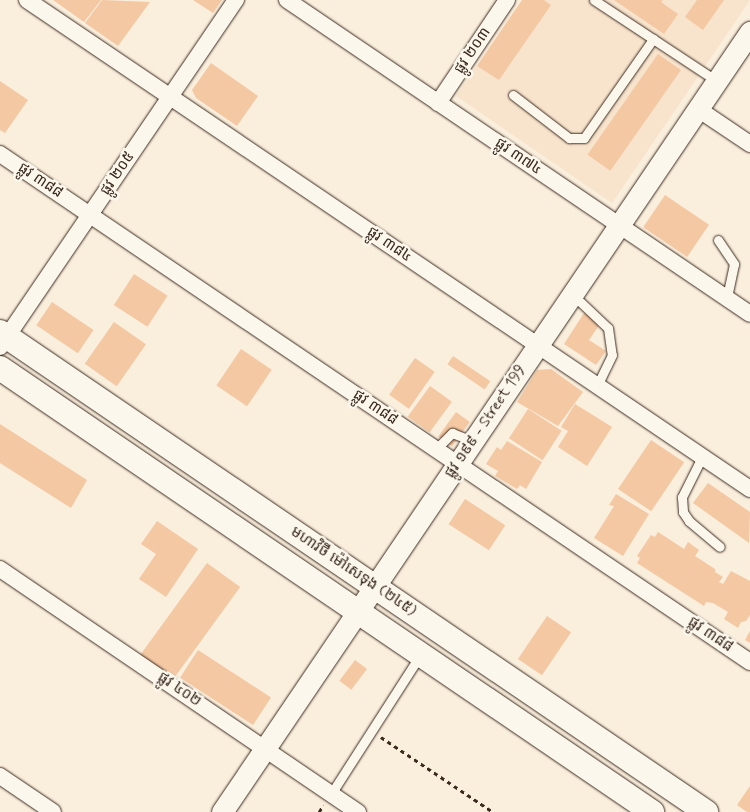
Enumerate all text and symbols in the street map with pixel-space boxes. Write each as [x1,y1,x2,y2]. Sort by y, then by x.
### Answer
street label: ផ្លូវ ២០៣ [451,24,495,78]
street label: ផ្លូវ ៣៧៤ [491,135,545,179]
street label: ផ្លូវ ២០៥ [97,149,139,199]
street label: ផ្លូវ ៣៨៨ [14,159,66,203]
street label: ផ្លូវ ៣៨៤ [363,223,415,267]
street label: ផ្លូវ ១៩៩ - Street 199 [442,362,530,482]
street label: ផ្លូវ ៣៨៨ [349,386,401,430]
street label: មហាវិថី ម៉ៅសេទុង (២៤៥) [287,523,419,621]
street label: ផ្លូវ ៣៨៨ [684,613,736,657]
street label: ផ្លូវ ៤០២ [154,669,204,711]

